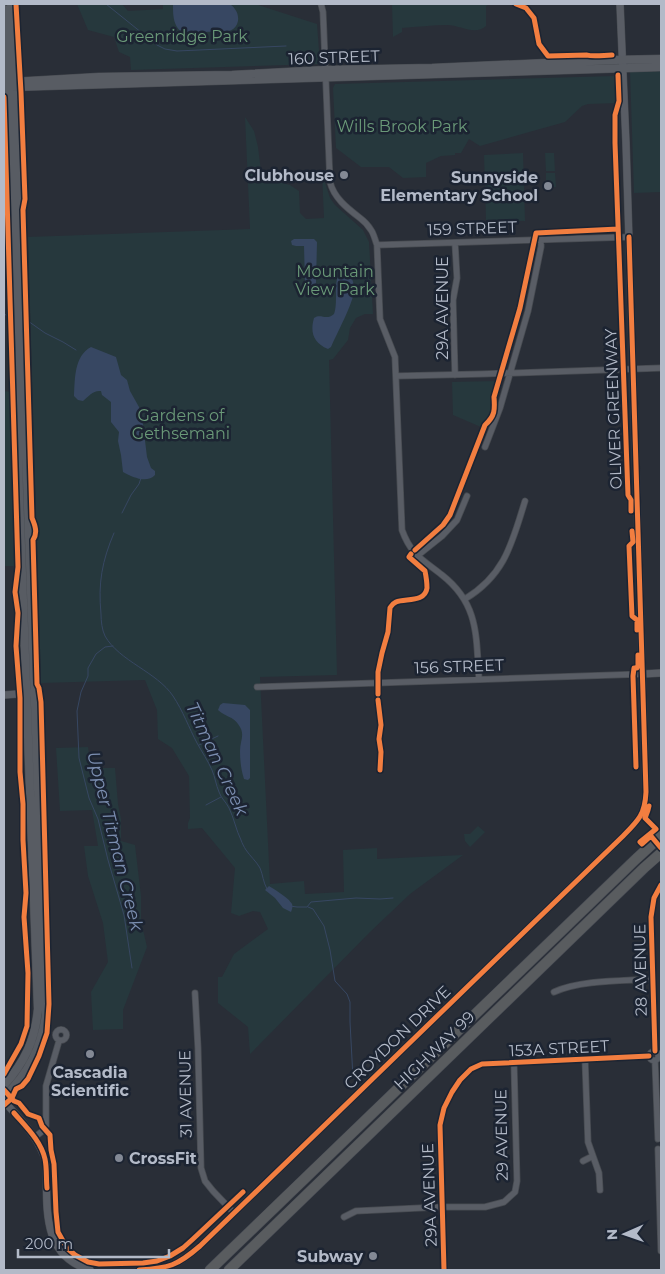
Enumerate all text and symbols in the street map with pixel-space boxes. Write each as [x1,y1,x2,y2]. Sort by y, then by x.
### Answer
park label: Greenridge Park [116,27,248,46]
street label: 160 STREET [288,46,381,69]
park label: Wills Brook Park [336,117,468,136]
place label: Clubhouse [244,166,334,185]
place label: Sunnyside Elementary School [380,168,538,205]
marker: Clubhouse [338,169,350,181]
marker: Sunnyside Elementary School [542,180,554,192]
street label: 159 STREET [427,217,518,240]
street label: 29A AVENUE [433,256,452,360]
park label: Mountain View Park [295,262,375,299]
street label: OLIVER GREENWAY [601,327,626,490]
park label: Gardens of Gethsemani [132,406,230,443]
street label: 156 STREET [414,655,505,678]
water label: Titman Creek [181,699,254,821]
water label: Upper Titman Creek [82,749,148,934]
street label: 28 AVENUE [630,924,651,1016]
street label: CROYDON DRIVE [340,982,455,1093]
street label: HIGHWAY 99 [390,1007,479,1094]
street label: 153A STREET [508,1036,611,1061]
marker: Cascadia Scientific [84,1048,96,1060]
street label: 31 AVENUE [175,1050,196,1138]
place label: Cascadia Scientific [51,1063,129,1100]
street label: 29 AVENUE [491,1089,512,1181]
street label: 29A AVENUE [418,1143,441,1247]
place label: CrossFit [129,1149,197,1168]
marker: CrossFit [113,1152,125,1164]
north arrow [600,1209,650,1259]
scale bar [18,1226,169,1258]
text: N [603,1228,621,1240]
text: 200 m [25,1234,73,1253]
place label: Subway [297,1247,363,1266]
marker: Subway [367,1250,379,1262]

